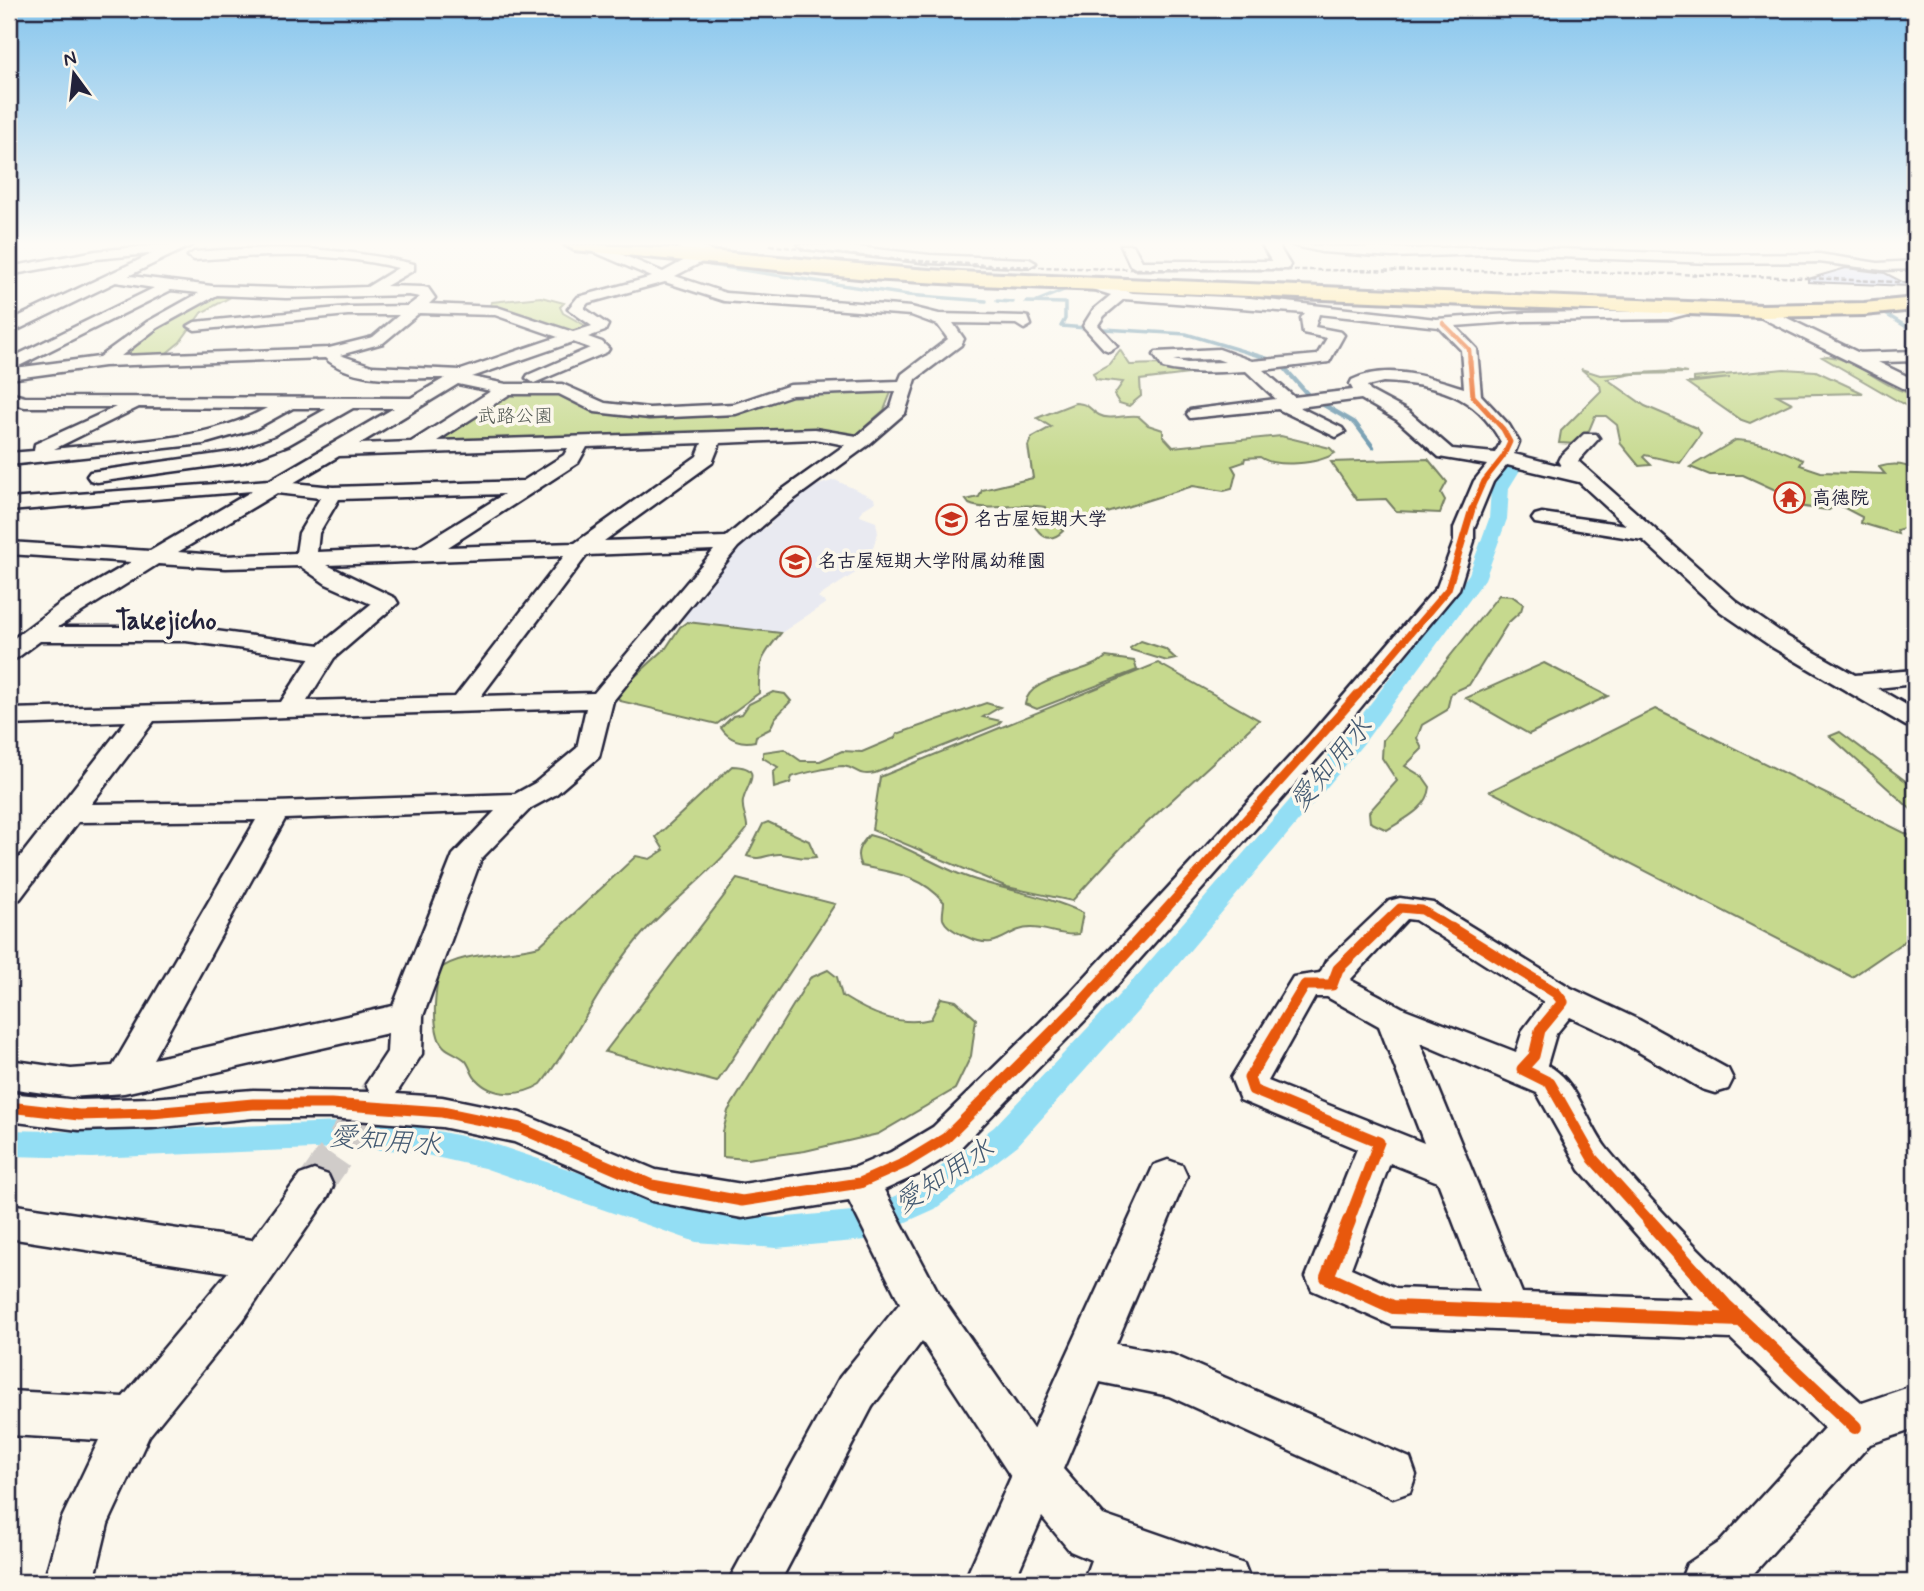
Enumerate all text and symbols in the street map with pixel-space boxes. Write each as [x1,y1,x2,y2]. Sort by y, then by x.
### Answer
north arrow [38,38,108,108]
text: N [61,45,79,73]
park label: 武路公園 [477,404,553,429]
temple icon: 高徳院 [1772,481,1806,515]
place label: 高徳院 [1812,486,1869,511]
school or university icon: 名古屋短期大学 [934,502,968,536]
place label: 名古屋短期大学 [974,507,1107,532]
school or university icon: 名古屋短期大学附属幼稚園 [778,544,812,578]
place label: 名古屋短期大学附属幼稚園 [818,549,1046,574]
district label: Takejicho [115,605,217,640]
water label: 愛知用水 [1282,710,1382,820]
water label: 愛知用水 [328,1119,442,1165]
water label: 愛知用水 [888,1131,1002,1223]

